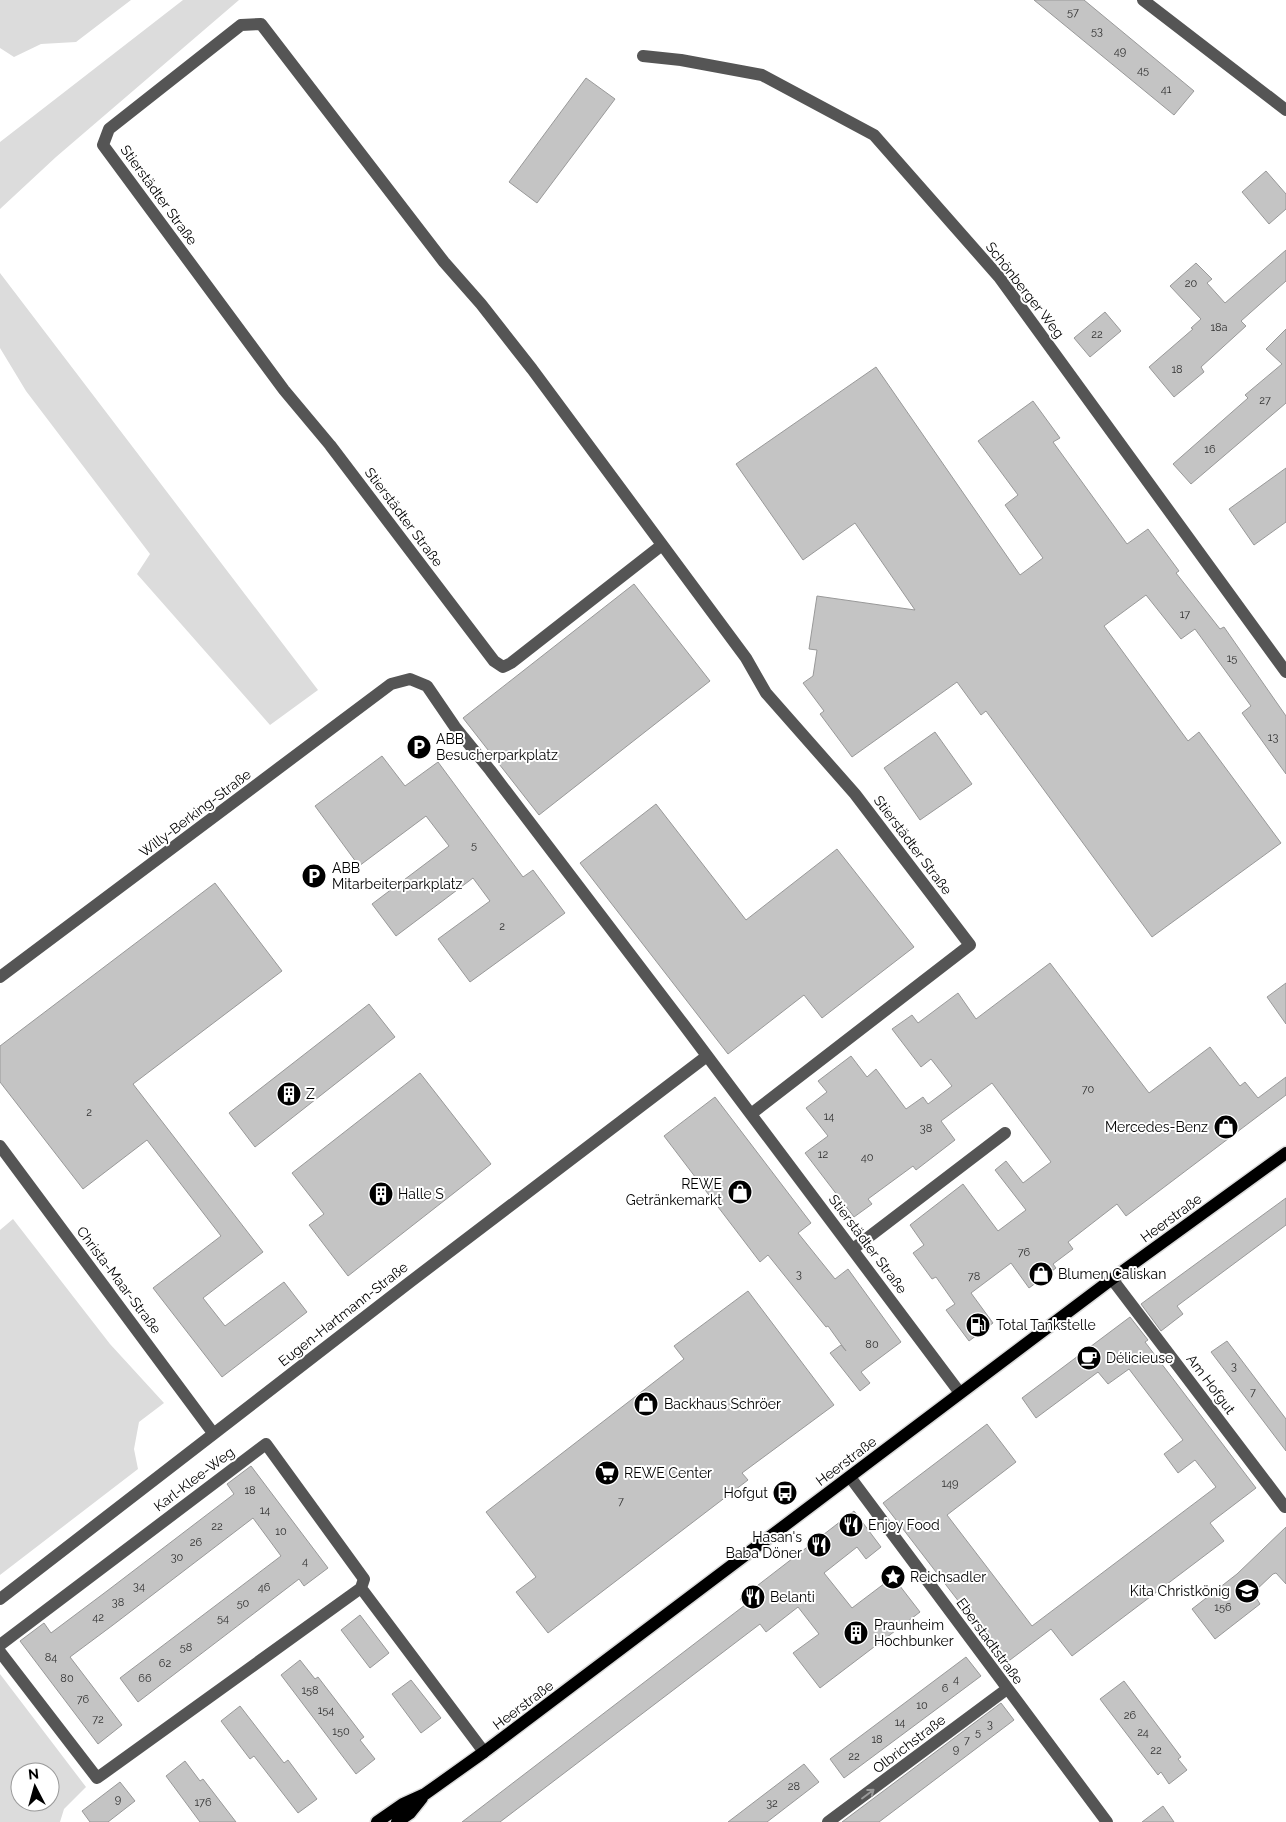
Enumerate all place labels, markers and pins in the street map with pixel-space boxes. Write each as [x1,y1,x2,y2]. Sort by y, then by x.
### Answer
place label: ABB Besucherparkplatz [436,731,558,763]
parking icon: ABB Besucherparkplatz [406,734,432,760]
place label: ABB Mitarbeiterparkplatz [332,860,462,892]
parking icon: ABB Mitarbeiterparkplatz [301,863,327,889]
building icon: Z [276,1081,302,1107]
place label: Z [306,1086,315,1102]
shop icon: Mercedes-Benz [1213,1114,1239,1140]
place label: Mercedes-Benz [1105,1119,1208,1135]
place label: REWE Getränkemarkt [626,1176,722,1208]
shop icon: REWE Getränkemarkt [727,1179,753,1205]
building icon: Halle S [368,1181,394,1207]
place label: Halle S [398,1186,444,1202]
shop icon: Blumen Caliskan [1028,1261,1054,1287]
place label: Blumen Caliskan [1058,1266,1166,1282]
fuel station icon: Total Tankstelle [965,1312,991,1338]
place label: Total Tankstelle [996,1317,1096,1333]
cafe icon: Délicieuse [1076,1345,1102,1371]
place label: Délicieuse [1106,1350,1173,1366]
shop icon: Backhaus Schröer [633,1391,659,1417]
place label: Backhaus Schröer [664,1396,781,1412]
supermarket icon: REWE Center [594,1460,620,1486]
place label: REWE Center [624,1465,712,1481]
bus stop icon: Hofgut [772,1480,798,1506]
place label: Hofgut [723,1485,768,1501]
restaurant icon: Enjoy Food [838,1512,864,1538]
place label: Enjoy Food [868,1517,940,1533]
place label: Hasan's Baba Döner [726,1529,802,1561]
restaurant icon: Hasan's Baba Döner [806,1532,832,1558]
place icon: Reichsadler [880,1564,906,1590]
place label: Reichsadler [910,1569,986,1585]
school or university icon: Kita Christkönig [1234,1578,1260,1604]
place label: Kita Christkönig [1130,1583,1230,1599]
restaurant icon: Belanti [740,1584,766,1610]
place label: Belanti [770,1589,815,1605]
place label: Praunheim Hochbunker [874,1617,954,1649]
building icon: Praunheim Hochbunker [843,1620,869,1646]

